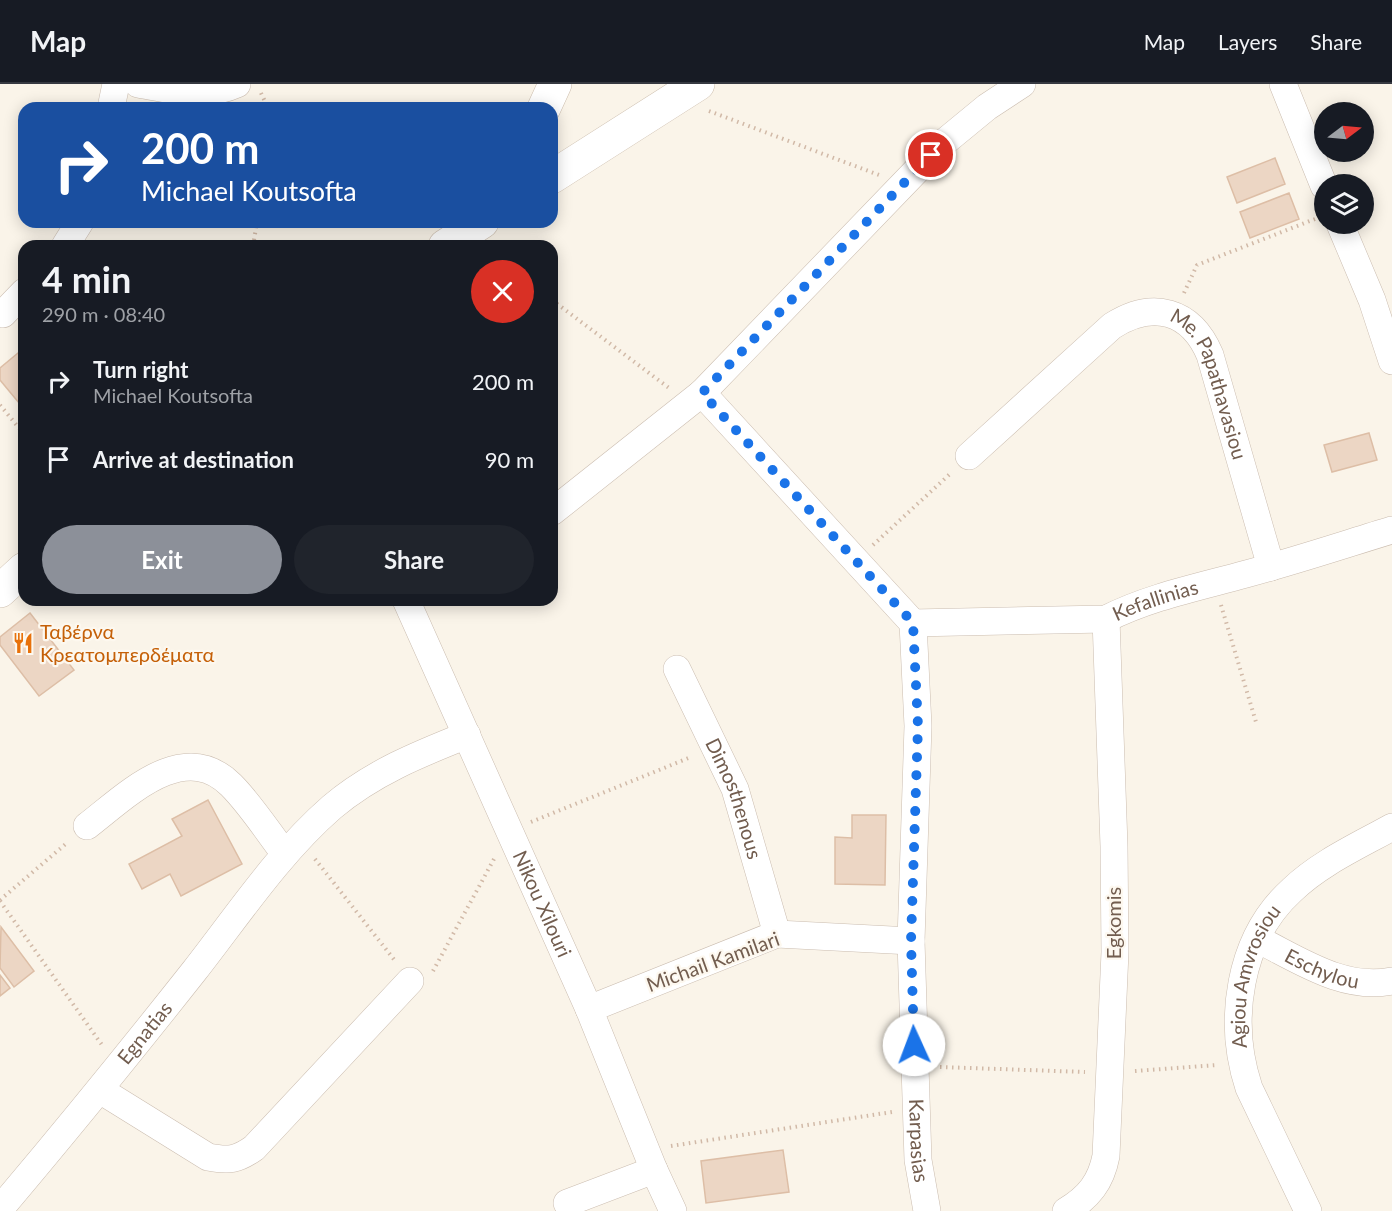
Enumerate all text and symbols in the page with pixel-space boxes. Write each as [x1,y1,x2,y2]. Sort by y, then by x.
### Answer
text: Map [30,24,86,58]
text: Map [1144,29,1185,54]
text: Layers [1218,29,1277,54]
text: Share [1310,29,1362,54]
north arrow [1314,102,1374,162]
map controls [1314,102,1374,234]
text: 200 m [141,123,259,173]
icon: right [42,126,120,204]
pin [905,129,956,180]
icon: arrive [914,138,947,171]
text: Michael Koutsofta [141,174,357,207]
button: layers [1314,174,1374,234]
text: 4 min [42,257,131,301]
button: close [471,260,534,323]
text: 290 m · 08:40 [42,302,165,326]
street label: Me. Papathavasiou [1167,303,1252,462]
text: Turn right [93,356,188,383]
icon: right [42,365,75,398]
text: 200 m [472,368,534,395]
text: Michael Koutsofta [93,383,253,407]
icon: arrive [42,443,75,476]
text: Arrive at destination [93,446,294,473]
text: 90 m [485,446,534,473]
button: Exit [42,525,282,594]
button: Share [294,525,534,594]
street label: Kefallinias [1108,574,1201,625]
place label: Ταβέρνα Κρεατομπερδέματα [40,619,215,666]
restaurant icon: Ταβέρνα Κρεατομπερδέματα [11,631,35,655]
street label: Dimosthenous [701,734,768,862]
street label: Nikou Xilouri [509,846,577,961]
street label: Egkomis [1101,887,1125,959]
street label: Agiou Amvrosiou [1225,899,1285,1050]
street label: Michail Kamilari [643,926,782,996]
street label: Eschylou [1281,943,1361,993]
street label: Egnatias [112,996,176,1069]
position arrow [882,1013,946,1077]
street label: Karpasias [905,1098,935,1184]

